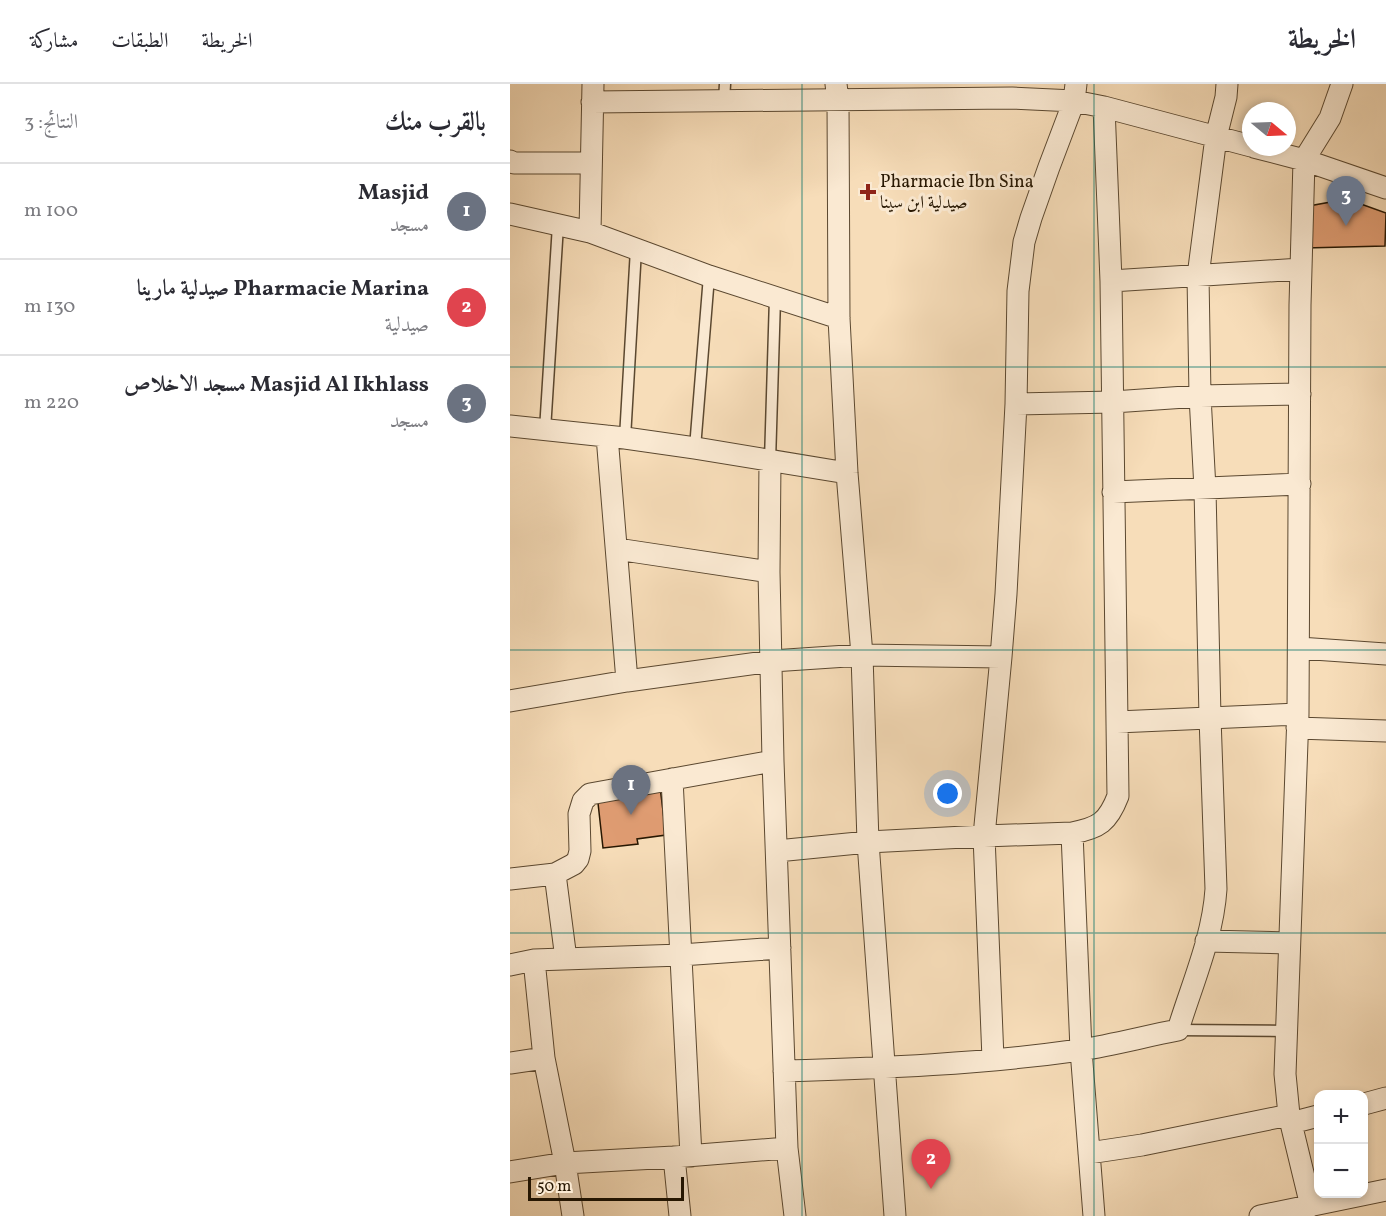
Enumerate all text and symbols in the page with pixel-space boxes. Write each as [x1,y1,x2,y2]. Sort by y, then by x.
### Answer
text: الخريطة [1288,21,1356,60]
text: مشاركة [30,27,78,56]
text: الطبقات [111,27,168,56]
text: الخريطة [201,27,253,56]
north arrow [1242,102,1296,156]
text: بالقرب منك [385,105,486,141]
text: النتائج: 3 [24,109,78,137]
place label: Pharmacie Ibn Sina صيدلية ابن سينا [880,170,1034,216]
pin: 3 [1326,176,1366,226]
text: Masjid [358,178,429,209]
marker: Pharmacie Ibn Sina صيدلية ابن سينا [861,185,875,199]
text: 100 m [24,197,78,225]
text: 1 [462,197,471,225]
text: مسجد [390,212,429,240]
text: Pharmacie Marina صيدلية مارينا [137,274,429,305]
text: 130 m [24,293,75,321]
text: 2 [461,293,472,321]
text: صيدلية [385,312,429,340]
text: Masjid Al Ikhlass مسجد الاخلاص [124,370,429,401]
text: 220 m [24,389,79,417]
text: 3 [461,389,472,417]
text: مسجد [390,408,429,436]
pin: 1 [612,766,650,815]
your location [933,779,962,808]
map controls [1314,1090,1368,1198]
button: + [1314,1090,1368,1144]
pin: 2 [912,1140,950,1189]
button: − [1314,1144,1368,1198]
scale bar [528,1174,684,1202]
text: 50 m [537,1176,571,1198]

